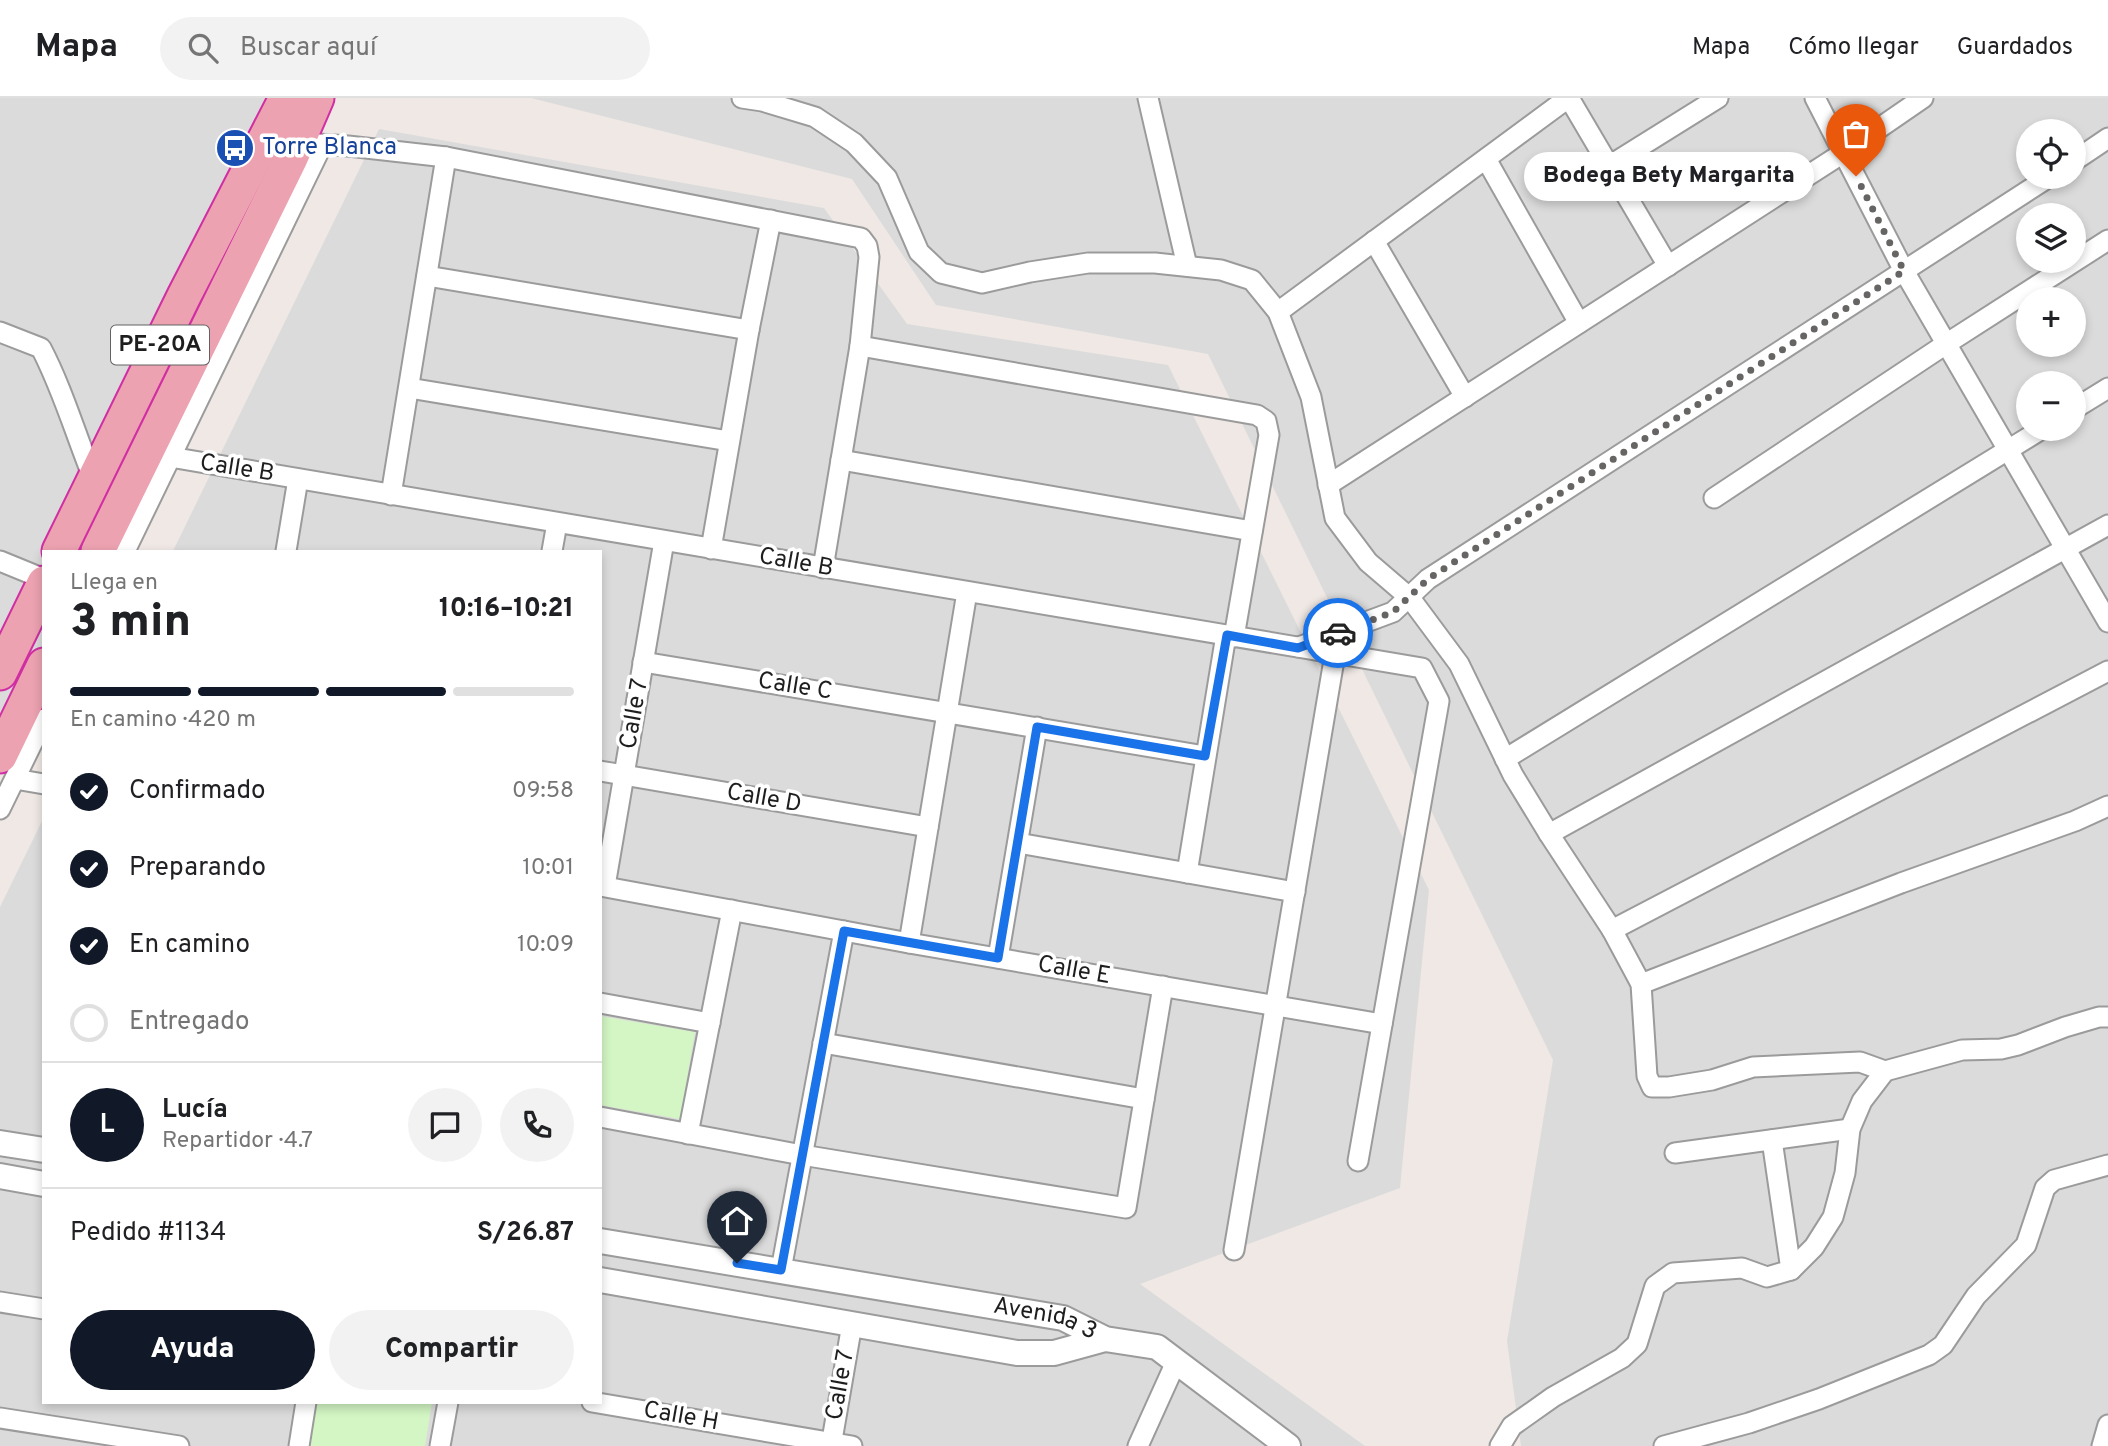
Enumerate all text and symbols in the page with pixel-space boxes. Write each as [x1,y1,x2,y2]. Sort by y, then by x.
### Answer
search box [160,17,650,80]
text: Mapa [35,27,118,69]
icon: search [184,29,222,67]
text: Buscar aquí [240,32,377,65]
text: Mapa [1692,33,1750,63]
text: Cómo llegar [1788,33,1919,63]
text: Guardados [1957,33,2073,63]
pin [1826,104,1886,176]
icon: bag [1837,115,1875,153]
map controls [2016,119,2086,441]
button: locate [2016,119,2086,189]
bus stop icon: Torre Blanca [214,127,256,169]
place label: Torre Blanca [262,133,397,163]
callout: Bodega Bety Margarita [1524,152,1814,200]
text: Bodega Bety Margarita [1543,162,1795,191]
button: layers [2016,203,2086,273]
button: + [2016,287,2086,357]
road number: PE-20A [111,326,209,364]
button: − [2016,371,2086,441]
street label: Calle B [198,448,276,490]
street label: Calle B [756,542,836,584]
text: Llega en [70,569,158,598]
text: 10:16–10:21 [439,593,574,626]
text: 3 min [70,594,191,653]
courier [1303,598,1373,668]
icon: car [1319,614,1357,652]
street label: Calle C [756,666,834,708]
street label: Calle 7 [614,677,656,751]
text: En camino · 420 m [70,706,256,735]
icon: check [70,773,108,811]
text: Confirmado [129,775,266,808]
text: 09:58 [512,777,574,806]
street label: Calle D [724,778,804,820]
icon: check [70,850,108,888]
text: Preparando [129,852,266,885]
text: 10:01 [522,854,574,883]
icon: check [70,927,108,965]
text: En camino [129,929,250,962]
text: 10:09 [517,931,574,960]
street label: Calle E [1035,950,1113,992]
text: Entregado [129,1006,249,1039]
button: chat [408,1088,482,1162]
button: phone [500,1088,574,1162]
text: Lucía [162,1094,228,1127]
text: L [100,1109,114,1142]
text: Repartidor · 4.7 [162,1127,313,1156]
pin [707,1191,767,1263]
icon: home [718,1202,756,1240]
text: Pedido #1134 [70,1217,226,1250]
text: S/26.87 [477,1217,574,1250]
street label: Avenida 3 [991,1292,1102,1347]
button: Ayuda [70,1310,315,1390]
button: Compartir [329,1310,574,1390]
street label: Calle 7 [820,1348,862,1422]
street label: Calle H [641,1396,721,1438]

